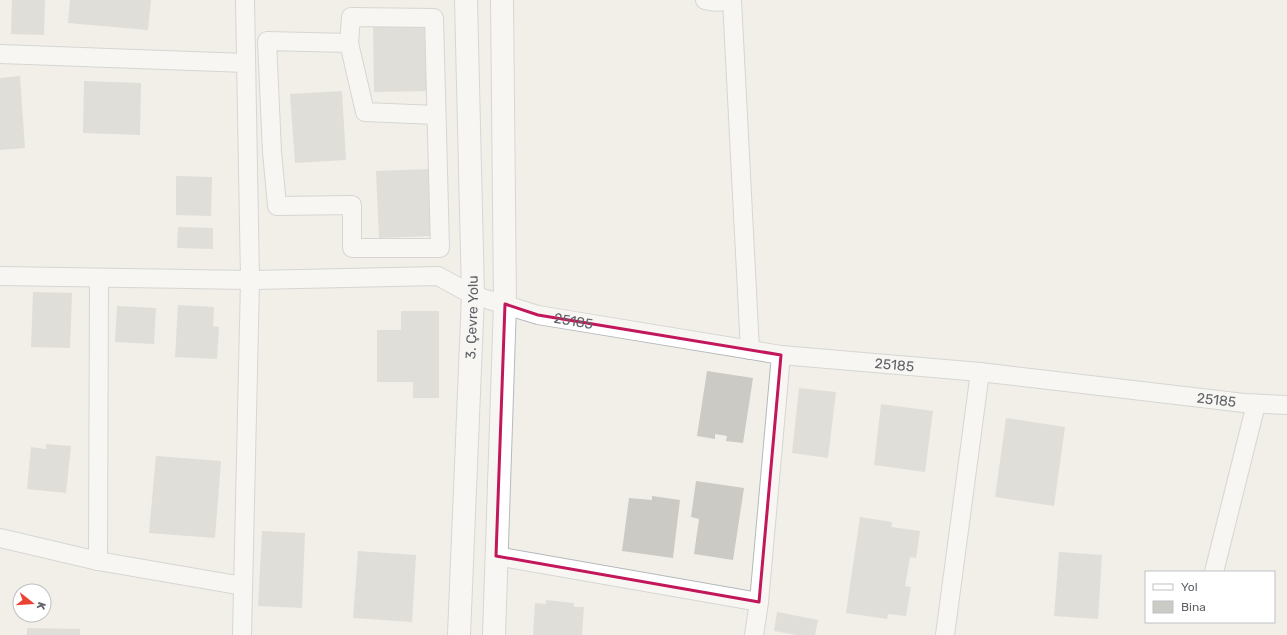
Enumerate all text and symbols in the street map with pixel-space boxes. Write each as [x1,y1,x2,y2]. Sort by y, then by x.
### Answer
street label: 3. Çevre Yolu [462,275,482,360]
street label: 25185 [553,310,594,333]
street label: 25185 [874,355,915,375]
street label: 25185 [1196,390,1237,411]
legend [1145,571,1275,623]
text: Yol [1181,580,1198,594]
north arrow [12,583,52,623]
text: K [34,600,48,612]
text: Bina [1181,600,1206,614]

